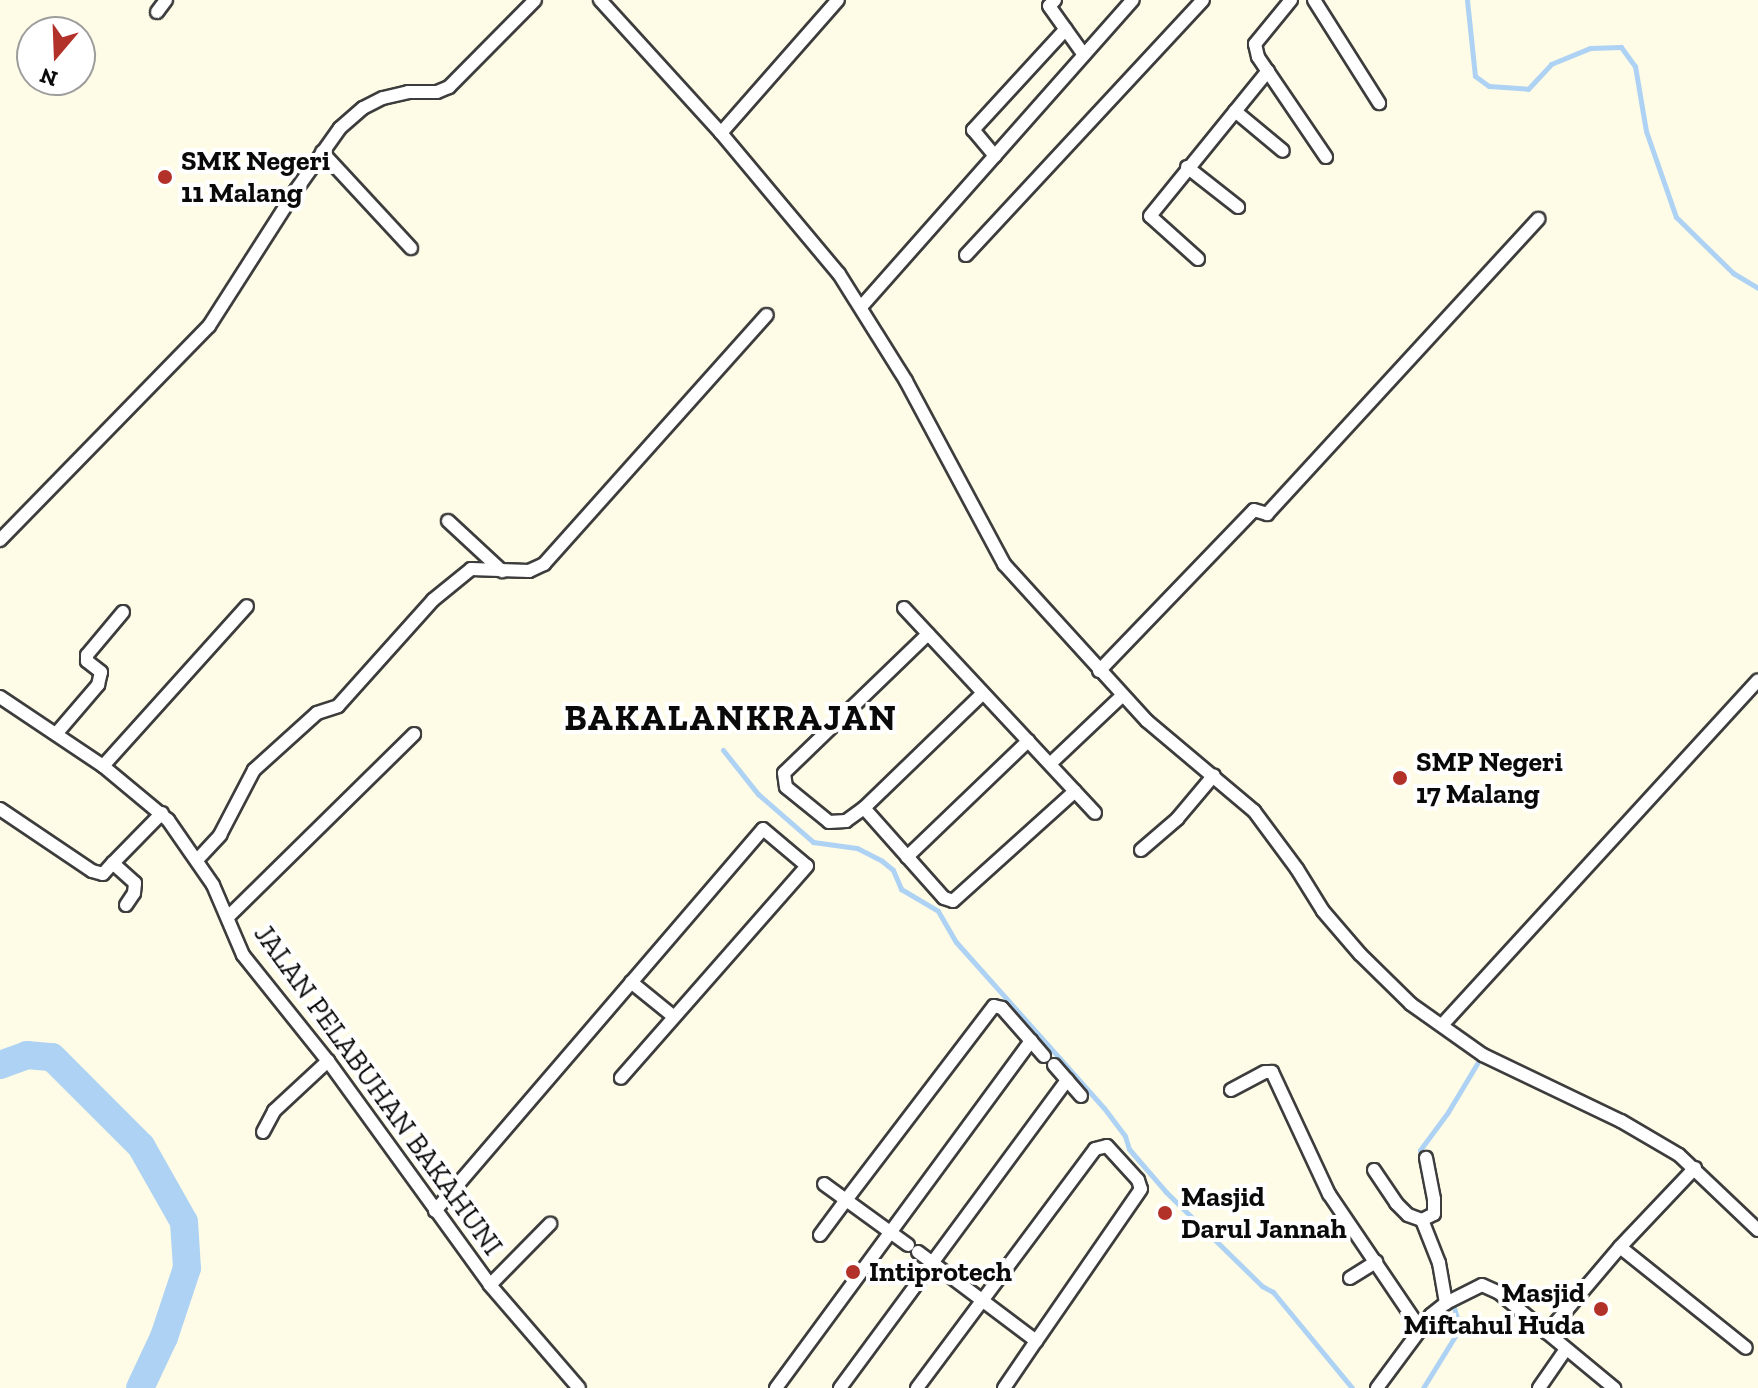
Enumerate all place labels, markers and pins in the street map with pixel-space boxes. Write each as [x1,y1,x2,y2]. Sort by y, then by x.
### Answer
place label: SMK Negeri 11 Malang [181,144,330,210]
marker: SMK Negeri 11 Malang [156,168,174,186]
place label: SMP Negeri 17 Malang [1416,745,1563,811]
marker: SMP Negeri 17 Malang [1391,769,1409,787]
place label: Masjid Darul Jannah [1181,1180,1347,1246]
marker: Masjid Darul Jannah [1156,1204,1174,1222]
place label: Intiprotech [869,1255,1012,1289]
marker: Intiprotech [844,1263,862,1281]
place label: Masjid Miftahul Huda [1404,1276,1585,1342]
marker: Masjid Miftahul Huda [1592,1300,1610,1318]

